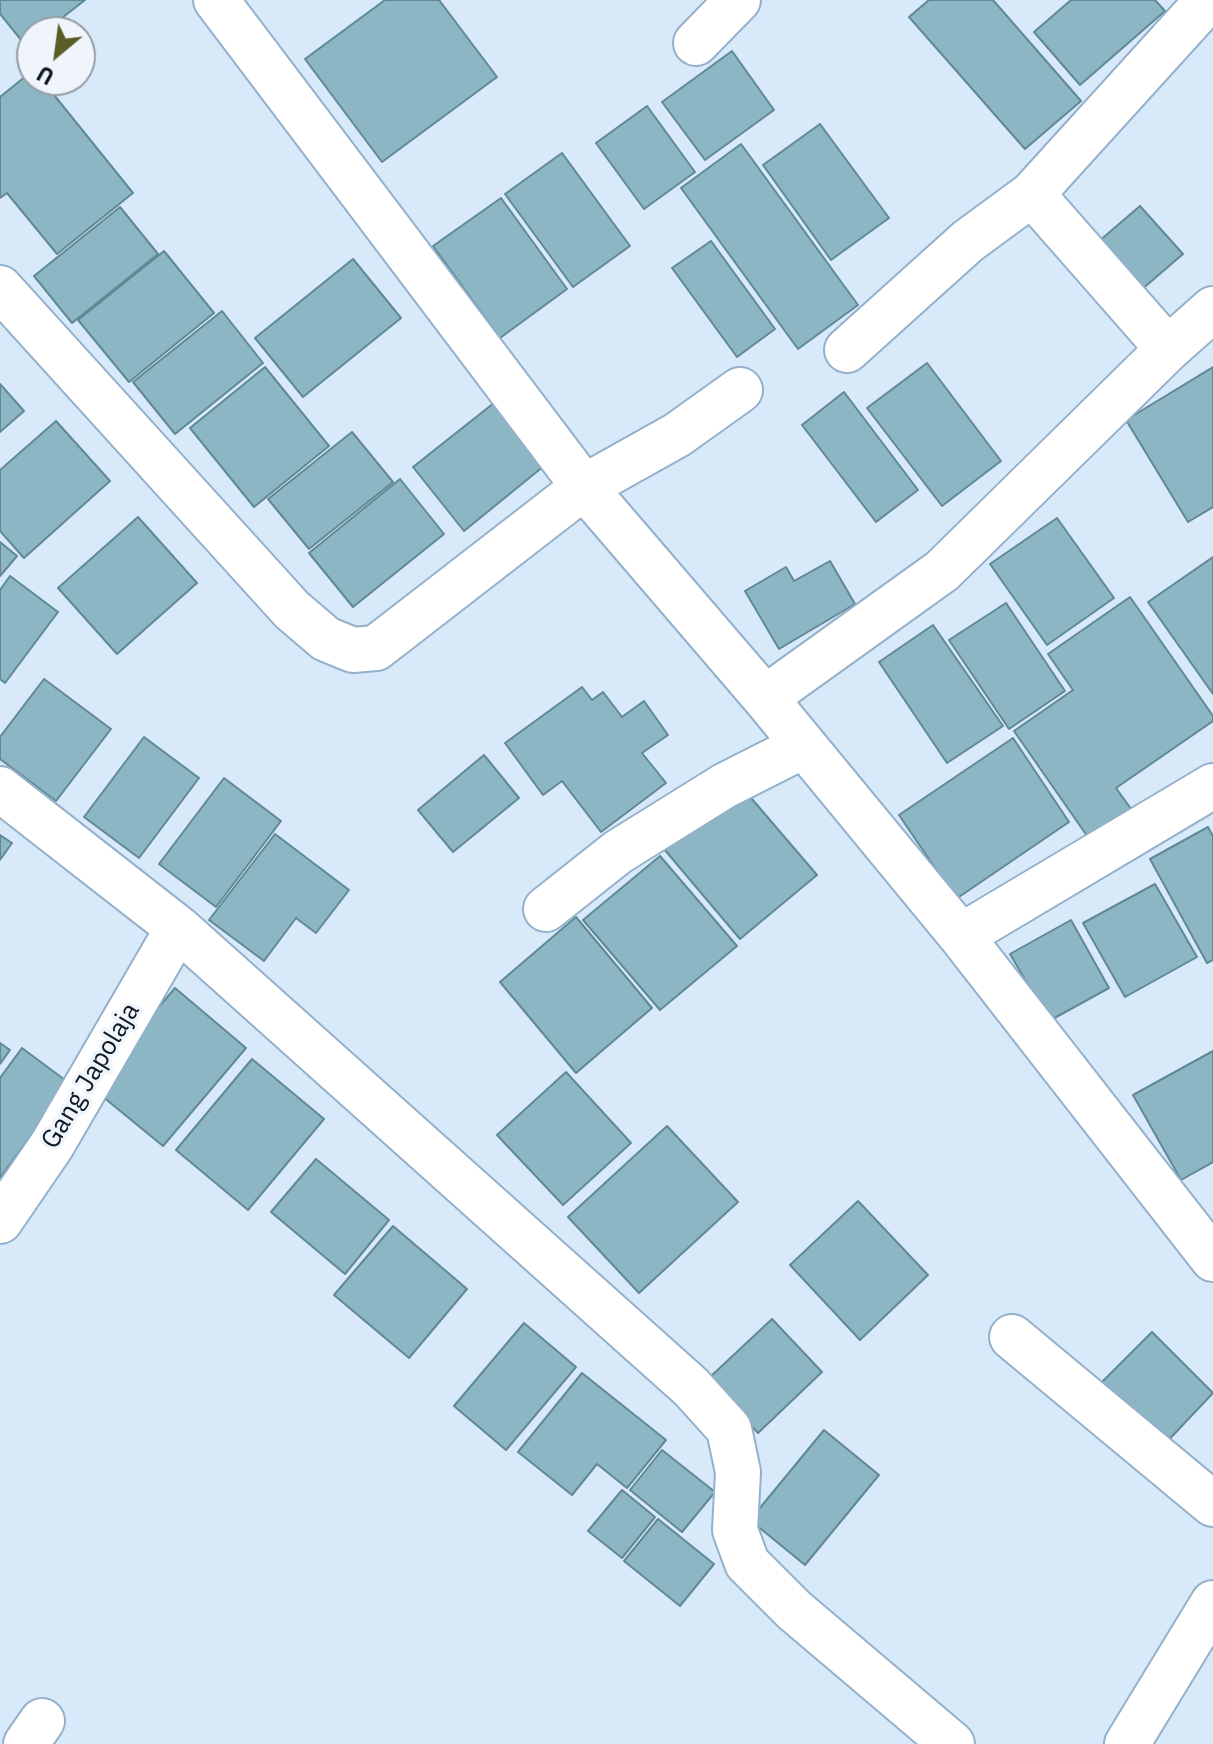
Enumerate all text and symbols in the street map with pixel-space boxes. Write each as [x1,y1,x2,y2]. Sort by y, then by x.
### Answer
north arrow [16,16,96,96]
text: U [31,59,59,92]
street label: Gang Japolaja [35,997,147,1155]

